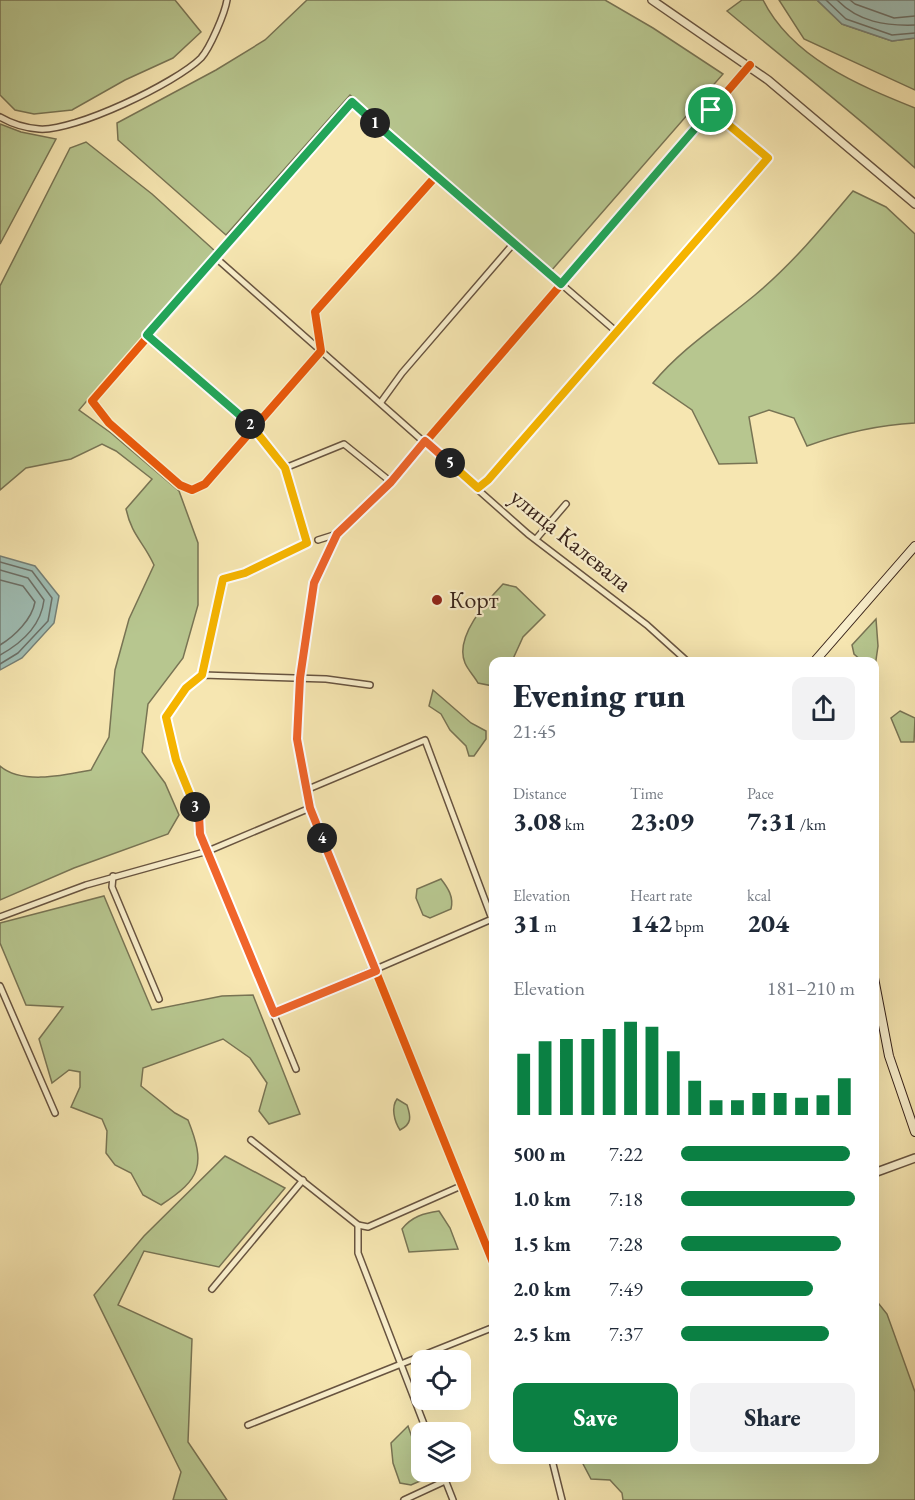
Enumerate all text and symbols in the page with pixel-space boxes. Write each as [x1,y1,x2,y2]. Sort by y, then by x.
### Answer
pin [685,84,736,135]
icon: arrive [694,93,727,126]
pin: 1 [360,108,390,138]
text: 1 [371,112,379,133]
pin: 2 [235,409,265,439]
text: 2 [246,413,254,434]
pin: 5 [435,448,465,478]
text: 5 [446,452,454,473]
street label: улица Калевала [504,481,639,599]
place label: Корт [449,584,499,615]
marker: Корт [430,593,444,607]
text: Evening run [513,674,685,717]
button: share [792,677,855,740]
text: 21:45 [513,718,556,744]
text: Distance [513,783,566,804]
text: Time [630,783,663,804]
text: Pace [747,783,774,804]
pin: 3 [180,792,210,822]
text: 3 [191,796,199,817]
text: 3.08 [513,804,562,838]
text: 23:09 [630,804,694,838]
text: 7:31 [747,804,797,838]
text: km [562,814,585,835]
text: /km [797,814,826,835]
pin: 4 [307,823,337,853]
text: 4 [318,827,326,848]
text: Elevation [513,885,571,906]
text: Heart rate [630,885,692,906]
text: kcal [747,885,771,906]
text: 31 [513,906,541,940]
text: 142 [630,906,672,940]
text: 204 [747,906,789,940]
text: m [541,916,557,937]
text: bpm [672,916,704,937]
text: Elevation [513,975,585,1001]
text: 181–210 m [767,975,855,1001]
text: 500 m [513,1141,566,1167]
text: 7:22 [609,1141,643,1167]
text: 1.0 km [513,1186,571,1212]
text: 7:18 [609,1186,643,1212]
text: 1.5 km [513,1231,571,1257]
text: 7:28 [609,1231,643,1257]
text: 2.0 km [513,1276,571,1302]
text: 7:49 [609,1276,643,1302]
text: 2.5 km [513,1321,571,1347]
text: 7:37 [609,1321,643,1347]
map controls [411,1350,471,1482]
button: locate [411,1350,471,1410]
button: Save [513,1383,678,1452]
button: Share [690,1383,855,1452]
button: layers [411,1422,471,1482]

